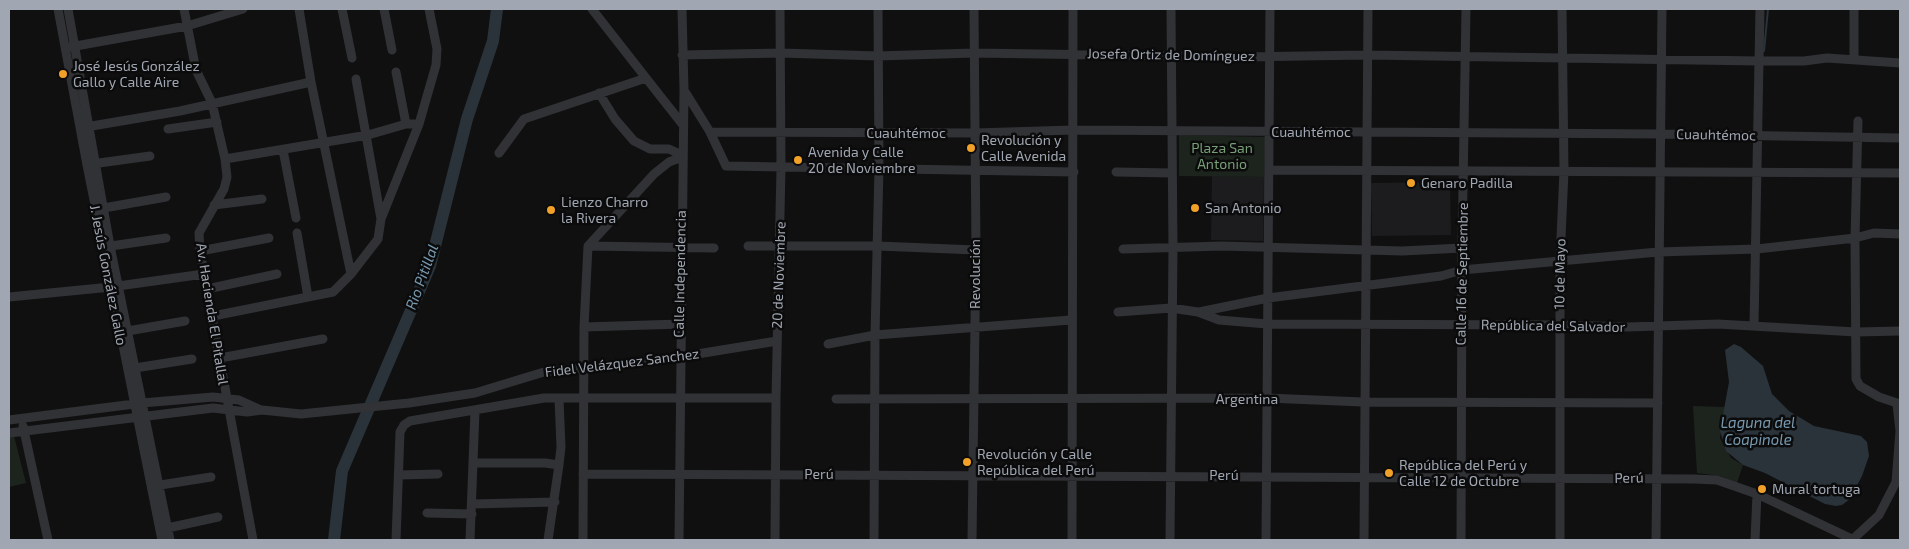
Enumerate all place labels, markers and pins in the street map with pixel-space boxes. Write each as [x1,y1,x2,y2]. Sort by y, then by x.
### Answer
place label: José Jesús González Gallo y Calle Aire [73,58,200,90]
marker: José Jesús González Gallo y Calle Aire [57,68,69,80]
place label: Revolución y Calle Avenida [981,132,1066,164]
marker: Revolución y Calle Avenida [965,142,977,154]
place label: Avenida y Calle 20 de Noviembre [808,144,915,176]
marker: Avenida y Calle 20 de Noviembre [792,154,804,166]
place label: Genaro Padilla [1421,175,1513,191]
marker: Genaro Padilla [1405,177,1417,189]
place label: Lienzo Charro la Rivera [561,194,648,226]
place label: San Antonio [1205,200,1281,216]
marker: San Antonio [1189,202,1201,214]
marker: Lienzo Charro la Rivera [545,204,557,216]
place label: Revolución y Calle República del Perú [977,446,1095,478]
marker: Revolución y Calle República del Perú [961,456,973,468]
place label: República del Perú y Calle 12 de Octubre [1399,457,1527,490]
marker: República del Perú y Calle 12 de Octubre [1383,467,1395,479]
place label: Mural tortuga [1772,481,1860,497]
marker: Mural tortuga [1756,483,1768,495]

